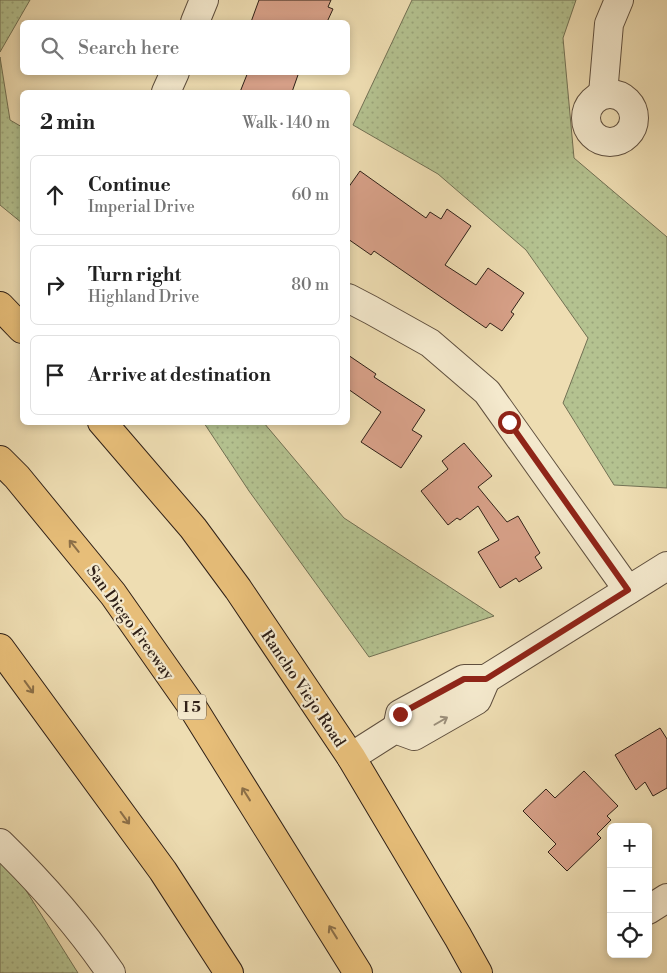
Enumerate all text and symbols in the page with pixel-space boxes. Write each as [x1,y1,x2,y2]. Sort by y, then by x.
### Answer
search box [20,20,350,75]
icon: search [38,34,66,62]
text: Search here [78,36,179,60]
text: 2 min [40,110,95,136]
text: Walk · 140 m [242,113,330,133]
text: Continue [88,173,171,197]
icon: ahead [41,181,69,209]
text: 60 m [291,185,329,205]
text: Imperial Drive [88,197,195,217]
text: Turn right [88,263,181,287]
icon: right [41,271,69,299]
text: 80 m [291,275,329,295]
text: Highland Drive [88,287,199,307]
icon: arrive [41,361,69,389]
text: Arrive at destination [88,363,271,387]
route start [498,411,521,434]
one-way arrow [68,540,79,553]
street label: San Diego Freeway [82,561,179,684]
street label: Rancho Viejo Road [256,626,350,751]
one-way arrow [24,680,34,694]
road number: I 5 [178,694,206,720]
route end [389,703,412,726]
one-way arrow [433,716,447,726]
one-way arrow [241,787,251,801]
one-way arrow [120,811,130,825]
map controls [607,823,652,958]
button: + [607,823,652,868]
button: − [607,868,652,913]
button: locate [607,913,652,958]
one-way arrow [327,925,337,939]

